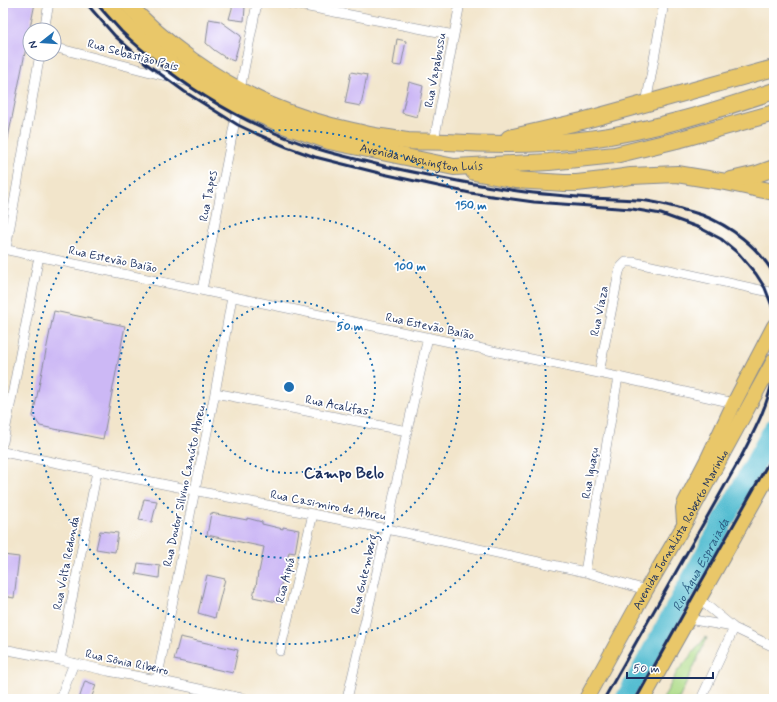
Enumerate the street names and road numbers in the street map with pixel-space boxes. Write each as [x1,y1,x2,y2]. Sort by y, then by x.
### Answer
street label: Rua Vapabussu [422,31,451,109]
street label: Rua Sebastião Pais [85,36,180,76]
street label: Avenida Washington Luís [358,141,484,176]
street label: Rua Tapes [196,169,222,223]
street label: Rua Estevão Baião [67,243,159,277]
street label: Rua Viaza [587,284,613,338]
street label: Rua Estevão Baião [384,310,476,344]
street label: Rua Acalifas [304,392,370,420]
street label: Rua Doutor Silvino Canúto Abreu [160,404,210,568]
street label: Rua Iguaçu [579,446,603,500]
street label: Avenida Jornalista Roberto Marinho [630,446,733,613]
street label: Rua Casimiro de Abreu [269,487,388,525]
street label: Rua Volta Redonda [50,515,84,612]
street label: Rua Gutemberg [348,532,383,616]
street label: Rua Aipuá [273,555,299,605]
street label: Rua Sônia Ribeiro [84,646,170,680]

